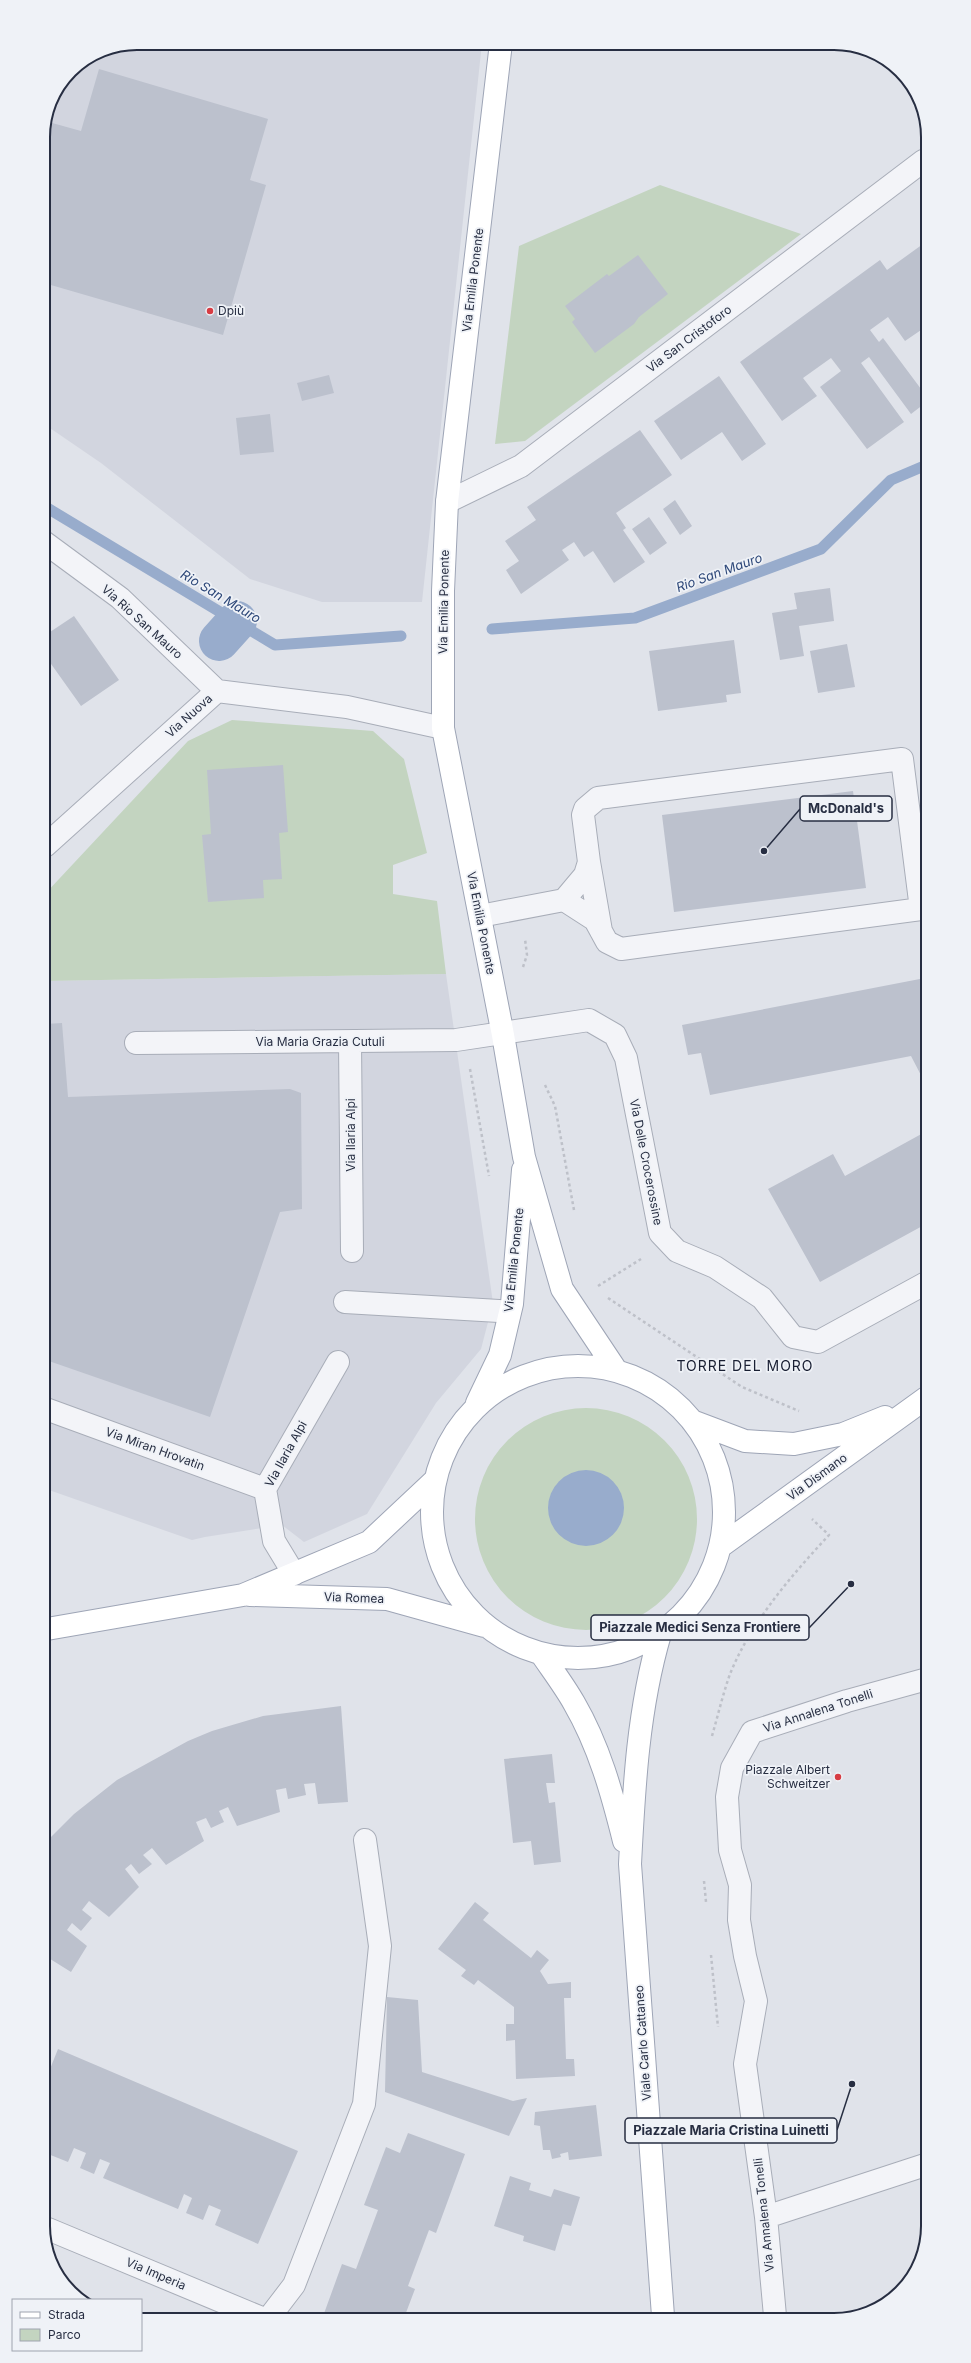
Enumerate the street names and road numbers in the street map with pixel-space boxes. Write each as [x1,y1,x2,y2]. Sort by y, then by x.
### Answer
street label: Via Emilia Ponente [459,227,486,333]
street label: Via San Cristoforo [643,302,734,375]
street label: Via Emilia Ponente [435,550,452,654]
street label: Via Rio San Mauro [99,581,186,662]
street label: Via Nuova [162,691,215,741]
street label: Via Emilia Ponente [464,870,499,976]
street label: Via Maria Grazia Cutuli [255,1034,385,1049]
street label: Via Delle Crocerossine [627,1097,666,1226]
street label: Via Ilaria Alpi [343,1098,358,1172]
street label: Via Emilia Ponente [501,1207,526,1313]
street label: Via Ilaria Alpi [261,1418,310,1489]
street label: Via Miran Hrovatin [104,1424,207,1473]
street label: Via Dismano [784,1450,850,1503]
street label: Via Romea [324,1589,384,1606]
street label: Via Annalena Tonelli [761,1686,875,1735]
street label: Viale Carlo Cattaneo [631,1985,654,2101]
street label: Via Annalena Tonelli [750,2157,777,2273]
street label: Via Imperia [124,2254,188,2293]

